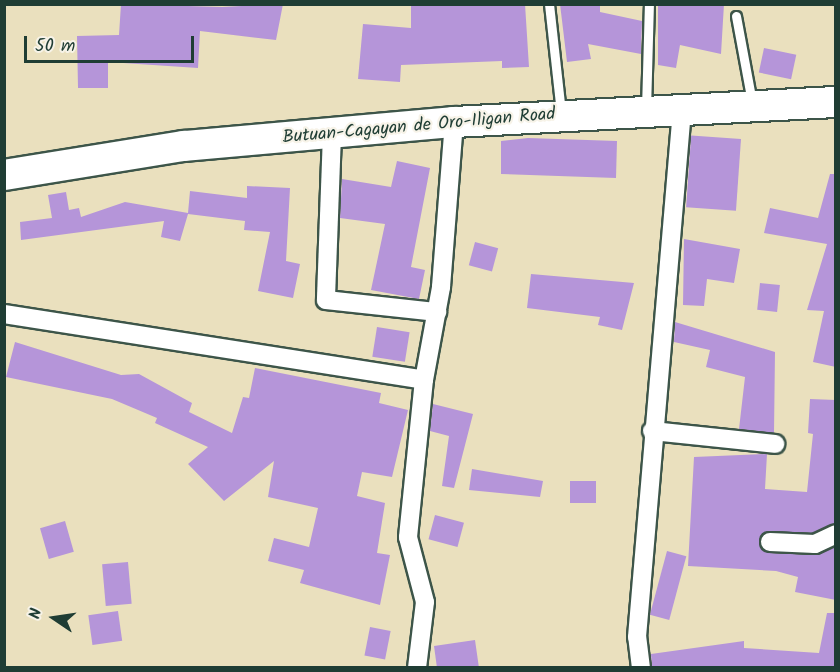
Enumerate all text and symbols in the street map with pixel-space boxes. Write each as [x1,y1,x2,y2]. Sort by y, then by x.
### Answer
scale bar [27,24,196,62]
text: 50 m [35,32,75,61]
street label: Butuan-Cagayan de Oro-Iligan Road [282,104,556,150]
north arrow [24,588,84,648]
text: N [23,606,49,622]

